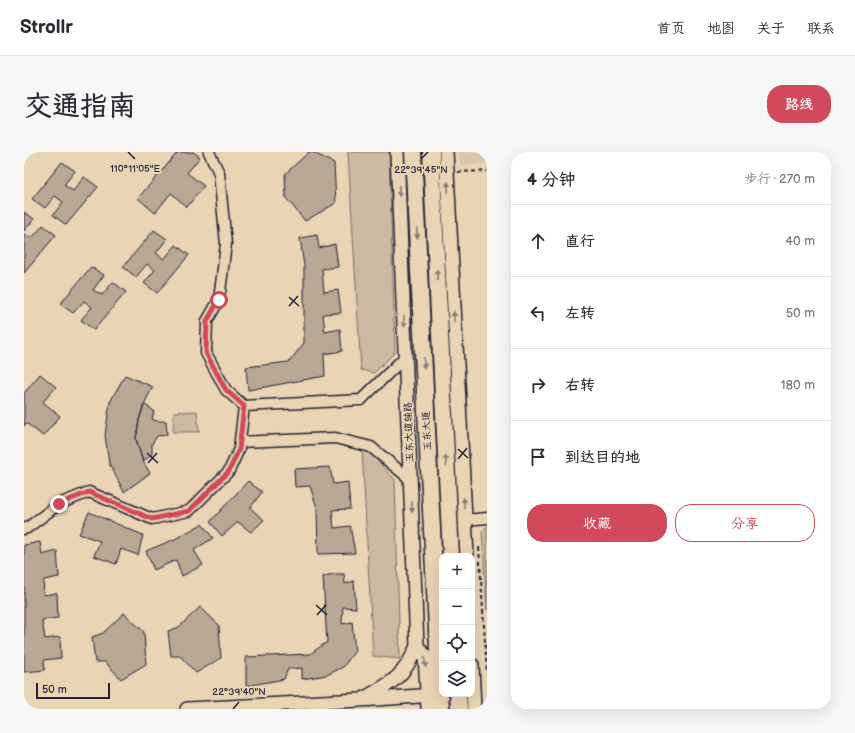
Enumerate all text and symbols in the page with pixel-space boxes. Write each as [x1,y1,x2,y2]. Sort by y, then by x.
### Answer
text: Strollr [20,16,73,39]
text: 首页 [657,20,685,37]
text: 地图 [707,20,735,37]
text: 关于 [757,20,785,37]
text: 联系 [807,20,835,37]
button: 路线 [767,85,831,123]
text: 交通指南 [24,90,136,123]
text: 110°11'05"E [110,163,160,175]
text: 22°39'45"N [394,164,448,176]
text: 4 分钟 [527,170,576,190]
text: 步行 · 270 m [745,171,815,187]
one-way arrow [444,181,451,193]
one-way arrow [395,185,402,197]
one-way arrow [414,227,420,240]
icon: ahead [527,230,549,252]
text: 直行 [565,232,595,251]
text: 40 m [785,233,815,249]
one-way arrow [434,268,440,281]
route start [210,291,228,309]
icon: left [527,302,549,324]
text: 左转 [565,304,595,323]
text: 50 m [786,305,815,321]
one-way arrow [451,311,458,323]
one-way arrow [401,315,407,328]
one-way arrow [420,357,427,369]
icon: right [527,374,549,396]
text: 右转 [565,376,595,395]
text: 180 m [780,377,815,393]
street label: 玉东大道辅路 [402,402,416,462]
street label: 玉东大道 [420,411,434,451]
icon: arrive [527,446,549,468]
text: 到达目的地 [565,448,640,467]
one-way arrow [443,455,450,467]
route end [50,495,68,513]
one-way arrow [460,497,467,509]
one-way arrow [408,501,415,513]
button: 收藏 [527,504,667,542]
button: 分享 [675,504,815,542]
map controls [439,553,475,697]
button: + [439,553,475,589]
button: − [439,589,475,625]
button: locate [439,625,475,661]
one-way arrow [422,656,428,668]
button: layers [439,661,475,697]
scale bar [36,681,110,700]
text: 50 m [42,683,67,696]
text: 22°39'40"N [212,686,266,698]

